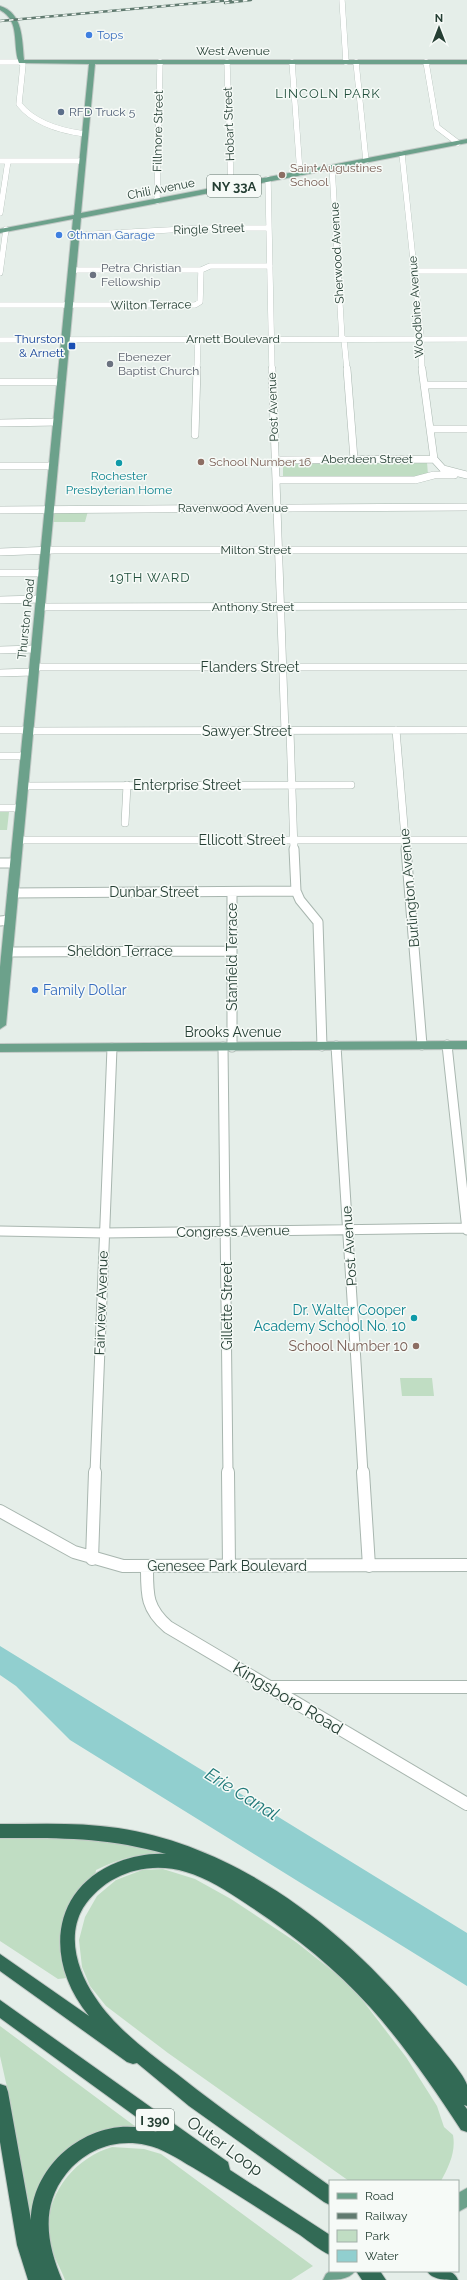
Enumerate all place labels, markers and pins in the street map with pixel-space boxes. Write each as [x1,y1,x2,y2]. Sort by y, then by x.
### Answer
place label: Tops [97,28,124,42]
marker: Tops [84,30,94,40]
place label: RFD Truck 5 [69,105,136,119]
marker: RFD Truck 5 [56,107,66,117]
place label: Saint Augustines School [290,161,382,189]
marker: Saint Augustines School [277,170,287,180]
place label: Othman Garage [67,228,155,242]
marker: Othman Garage [54,230,64,240]
place label: Petra Christian Fellowship [101,261,181,289]
marker: Petra Christian Fellowship [88,270,98,280]
place label: Thurston & Arnett [14,332,64,360]
marker: Thurston & Arnett [67,341,77,351]
place label: Ebenezer Baptist Church [118,350,199,378]
marker: Ebenezer Baptist Church [105,359,115,369]
place label: School Number 16 [209,455,311,469]
marker: School Number 16 [196,457,206,467]
marker: Rochester Presbyterian Home [114,458,124,468]
place label: Rochester Presbyterian Home [66,469,172,497]
place label: Family Dollar [43,982,127,998]
marker: Family Dollar [30,985,40,995]
place label: Dr. Walter Cooper Academy School No. 10 [254,1302,406,1334]
marker: Dr. Walter Cooper Academy School No. 10 [409,1313,419,1323]
place label: School Number 10 [288,1338,408,1354]
marker: School Number 10 [411,1341,421,1351]

